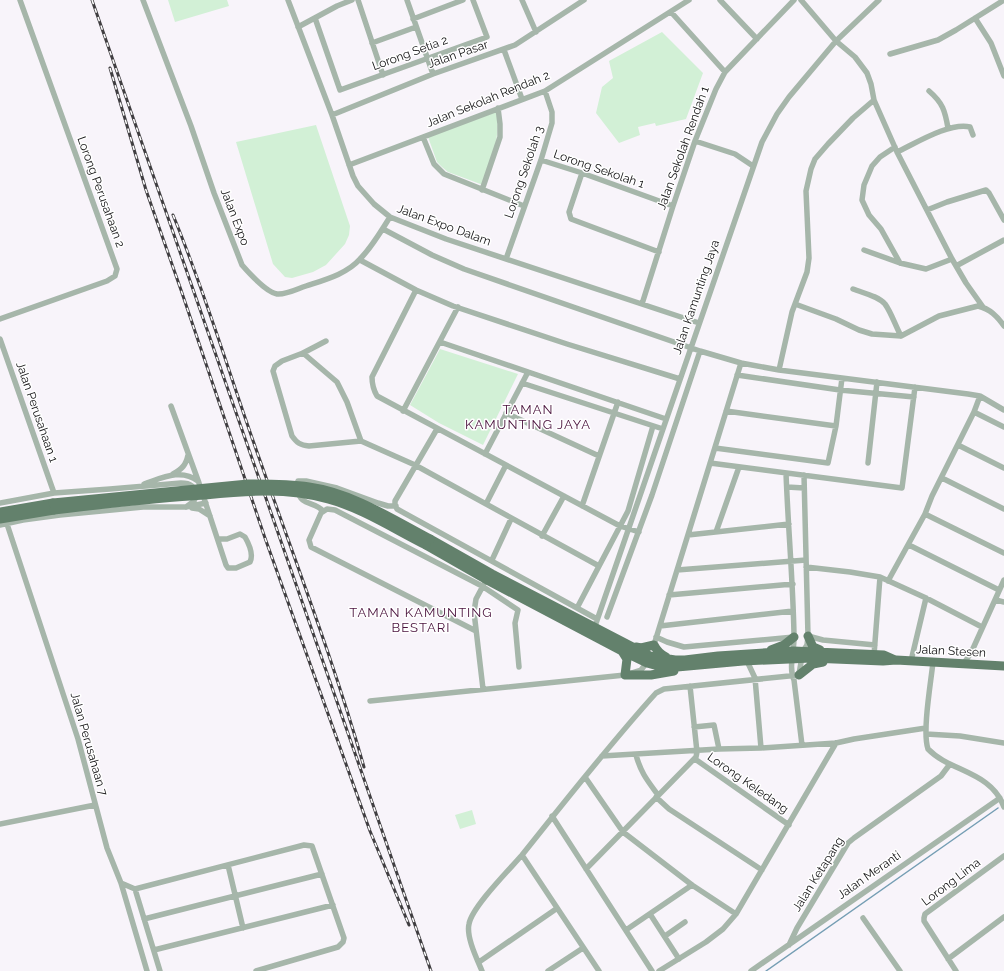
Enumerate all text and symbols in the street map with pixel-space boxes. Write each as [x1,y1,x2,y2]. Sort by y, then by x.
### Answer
street label: Lorong Setia 2 [370,33,450,73]
street label: Jalan Pasar [426,37,491,71]
street label: Jalan Sekolah Rendah 2 [424,68,552,130]
street label: Jalan Sekolah Rendah 1 [654,84,712,212]
street label: Lorong Sekolah 3 [502,124,546,220]
street label: Lorong Perusahaan 2 [74,135,128,249]
street label: Lorong Sekolah 1 [552,147,646,191]
street label: Jalan Expo [218,186,252,248]
street label: Jalan Expo Dalam [395,202,493,248]
street label: Jalan Kamunting Jaya [670,238,722,356]
street label: Jalan Perusahaan 1 [13,360,61,464]
district label: TAMAN KAMUNTING JAYA [465,402,591,432]
district label: TAMAN KAMUNTING BESTARI [349,605,493,635]
street label: Jalan Stesen [916,642,986,660]
street label: Jalan Perusahaan 7 [68,691,111,798]
street label: Lorong Keledang [705,750,791,816]
street label: Jalan Ketapang [789,834,847,914]
street label: Jalan Meranti [835,848,903,902]
street label: Lorong Lima [919,855,983,909]

